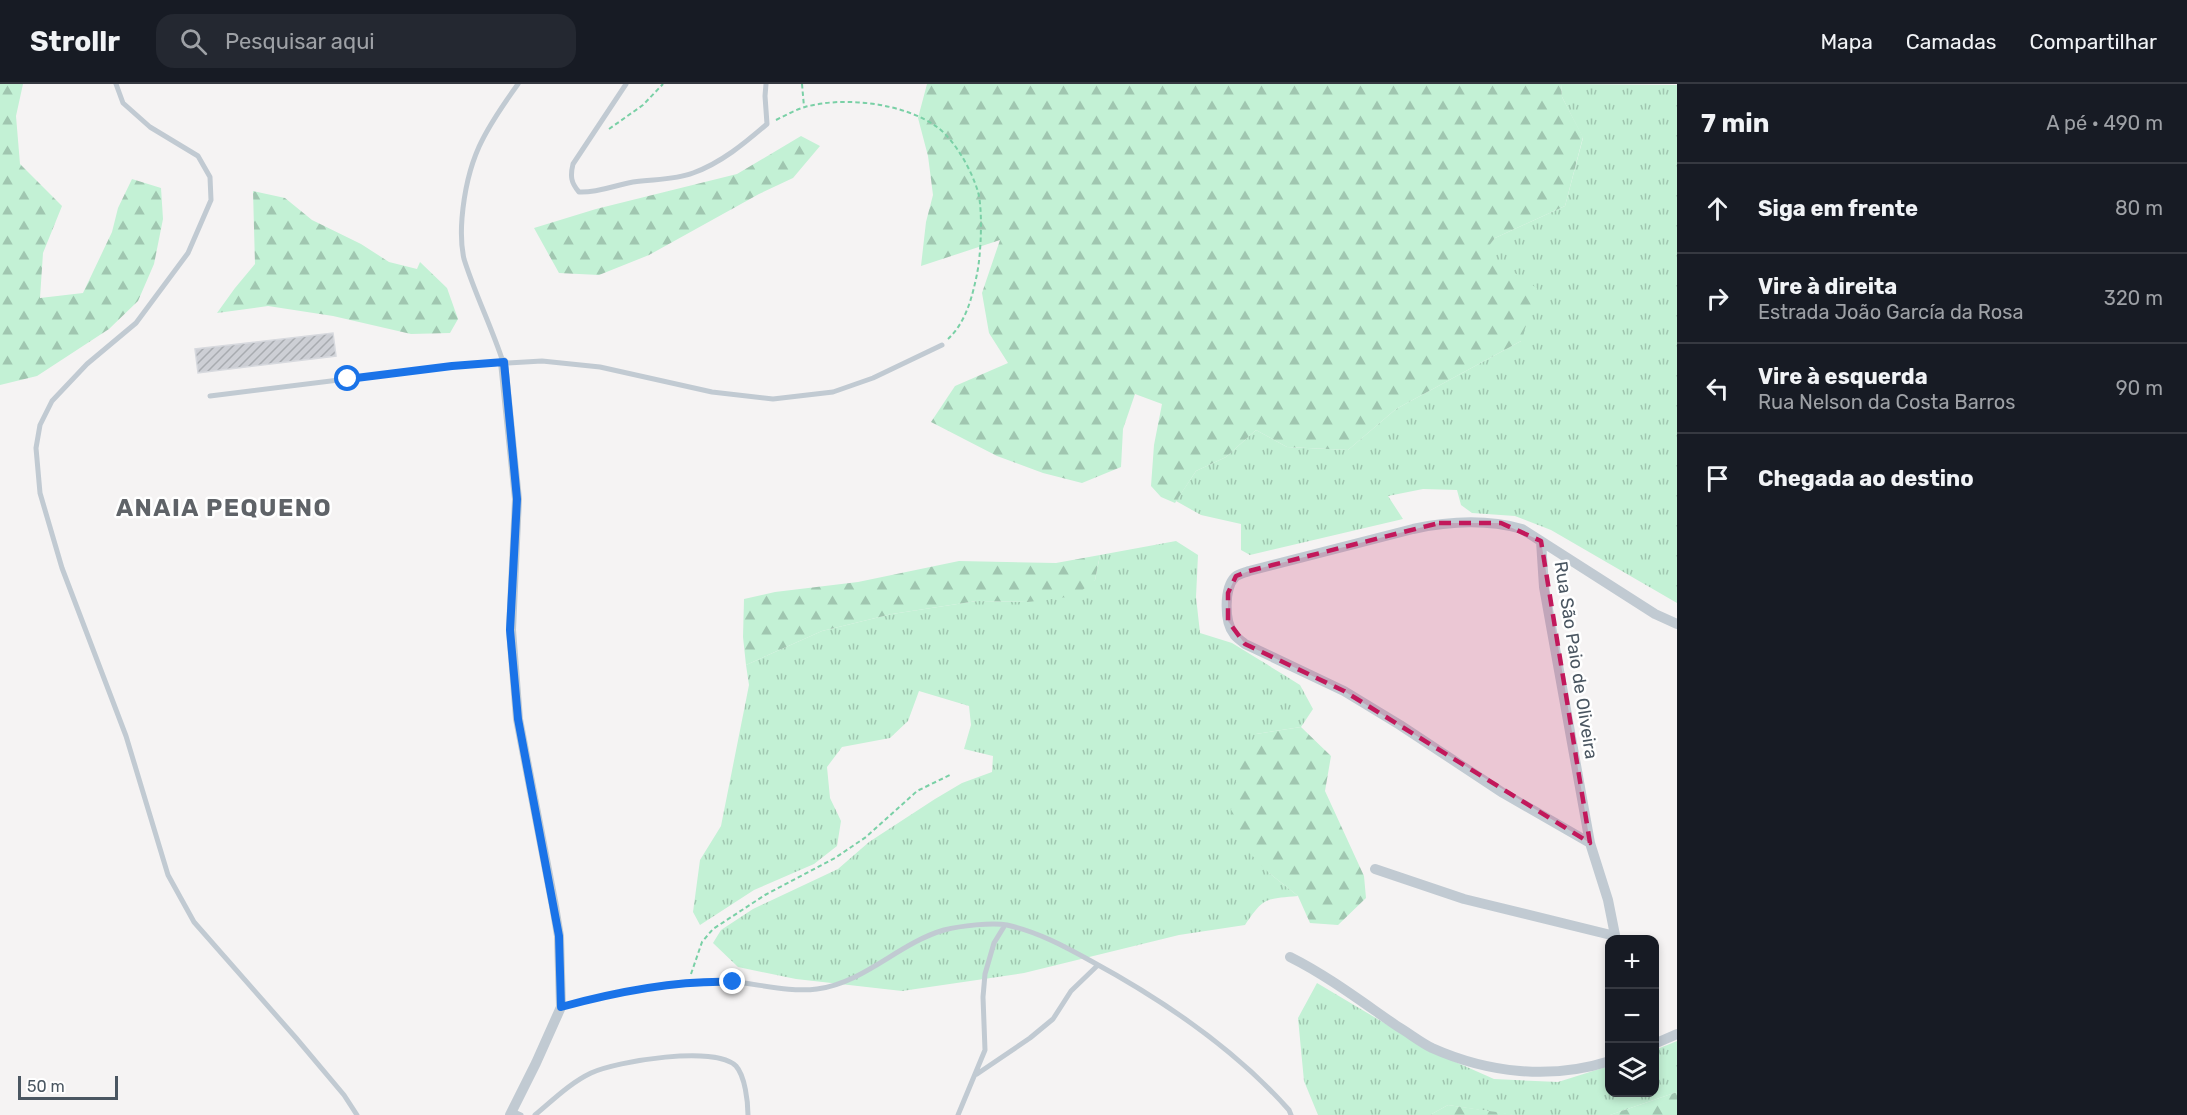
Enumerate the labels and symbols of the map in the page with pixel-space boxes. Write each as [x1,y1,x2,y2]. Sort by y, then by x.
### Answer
route start [334,365,360,391]
district label: ANAIA PEQUENO [116,494,332,522]
street label: Rua São Paio de Oliveira [1549,559,1603,761]
route end [719,968,745,994]
scale bar [18,1073,118,1100]

